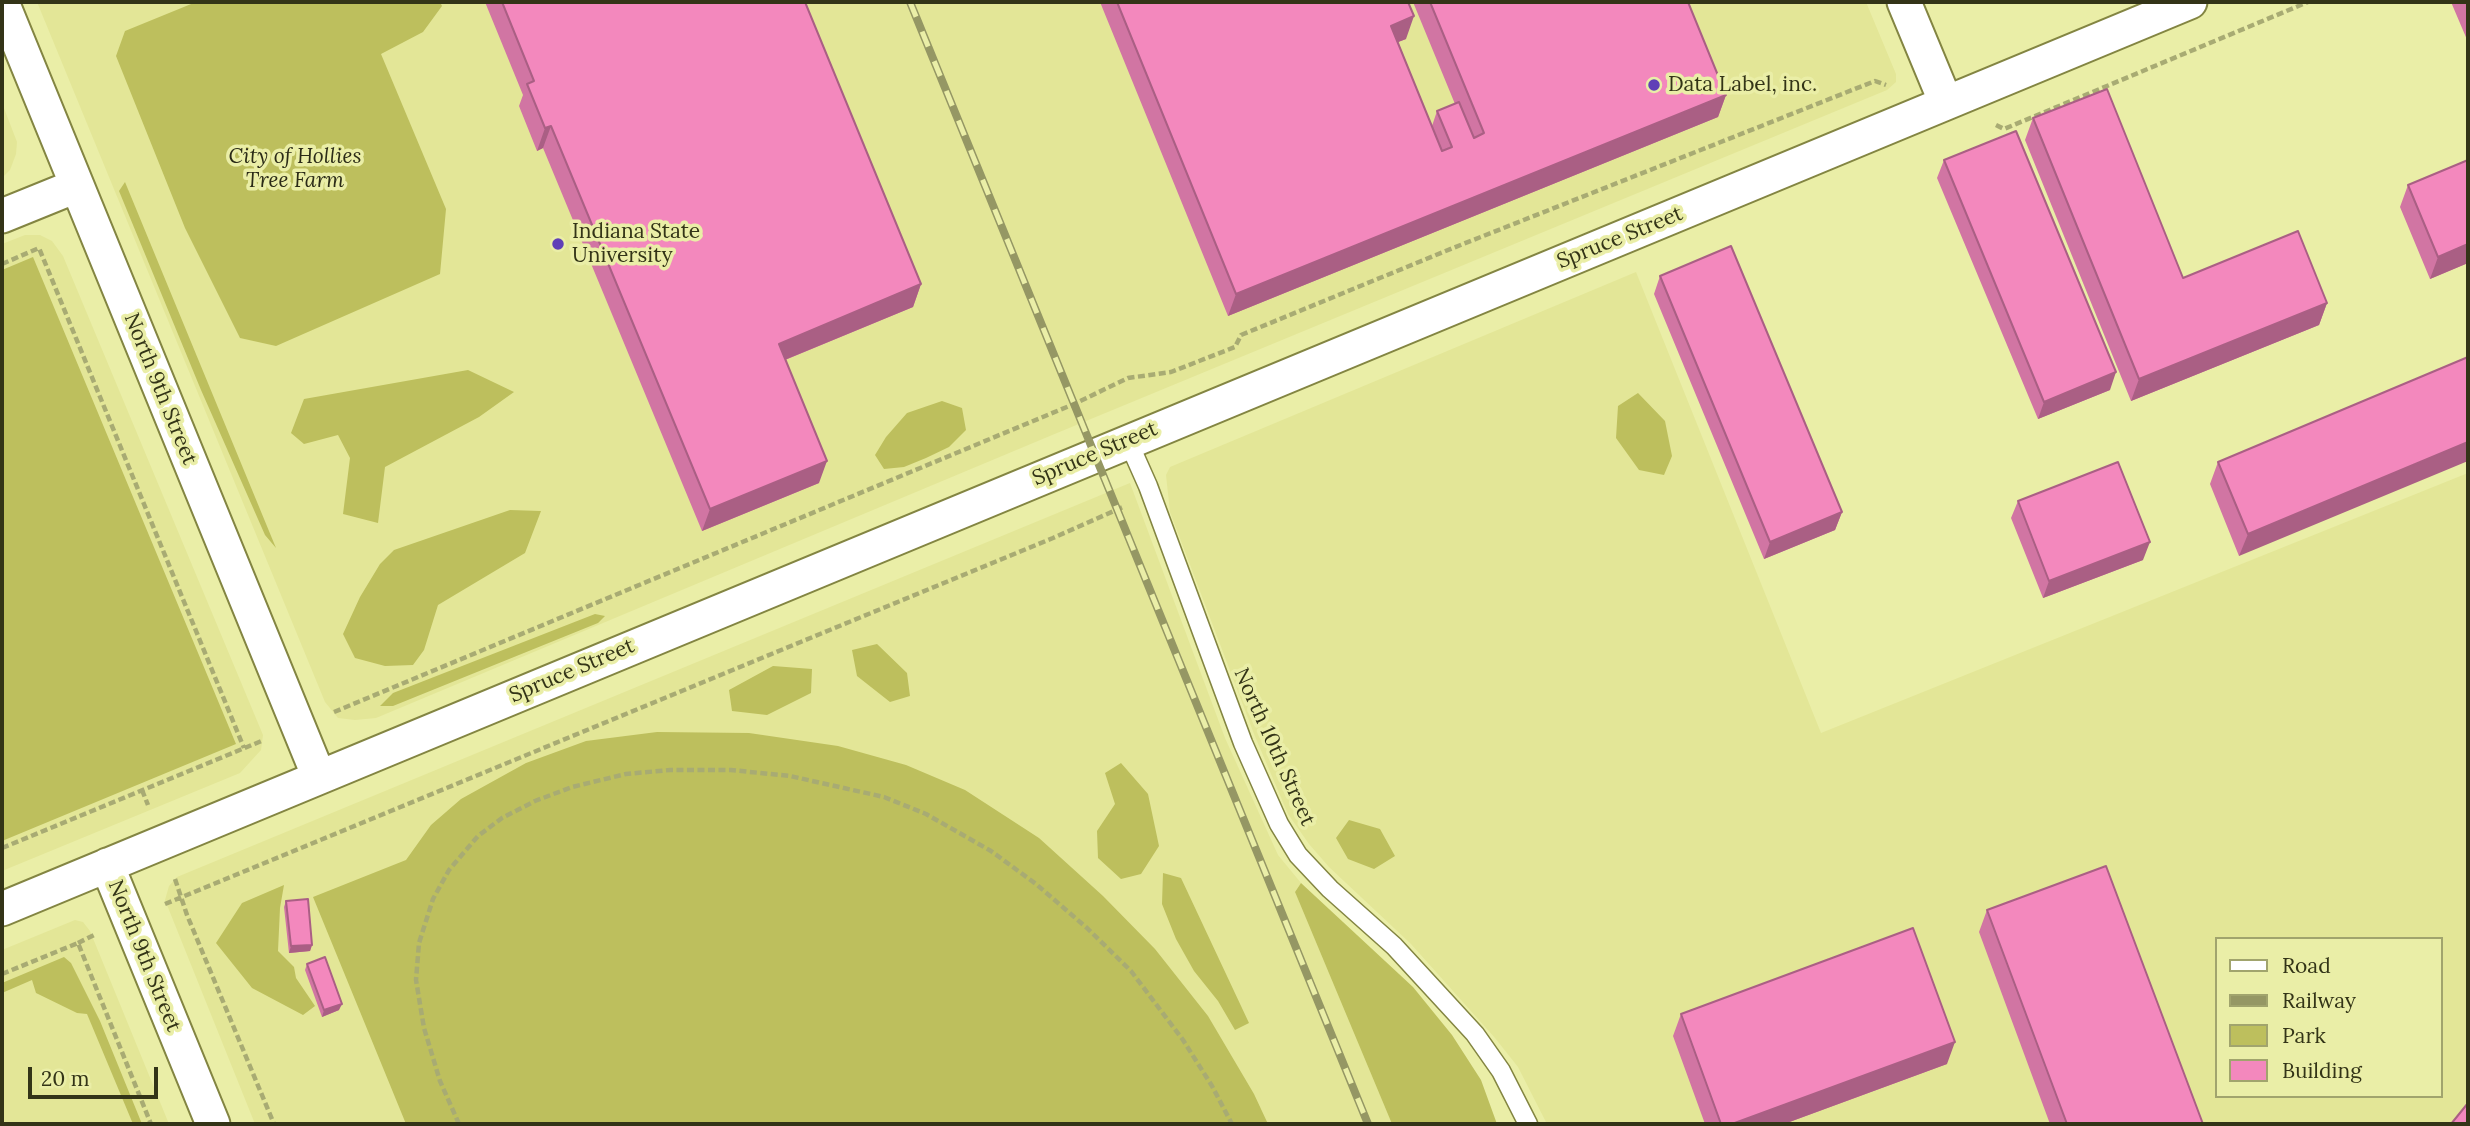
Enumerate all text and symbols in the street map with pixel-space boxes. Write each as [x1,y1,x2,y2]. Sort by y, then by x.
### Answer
place label: Data Label, inc. [1668,72,1817,98]
marker: Data Label, inc. [1646,77,1662,93]
park label: City of Hollies Tree Farm [229,144,361,194]
street label: Spruce Street [1553,201,1687,275]
place label: Indiana State University [572,219,700,269]
marker: Indiana State University [550,236,566,252]
street label: North 9th Street [118,309,202,469]
street label: Spruce Street [1029,416,1161,492]
street label: Spruce Street [506,633,638,709]
street label: North 10th Street [1228,664,1320,830]
street label: North 9th Street [102,876,186,1036]
legend [2214,937,2442,1098]
text: Road [2282,952,2331,979]
text: Railway [2282,987,2356,1014]
text: Park [2282,1022,2326,1049]
scale bar [32,1052,161,1096]
text: Building [2282,1057,2362,1084]
text: 20 m [41,1065,90,1092]

